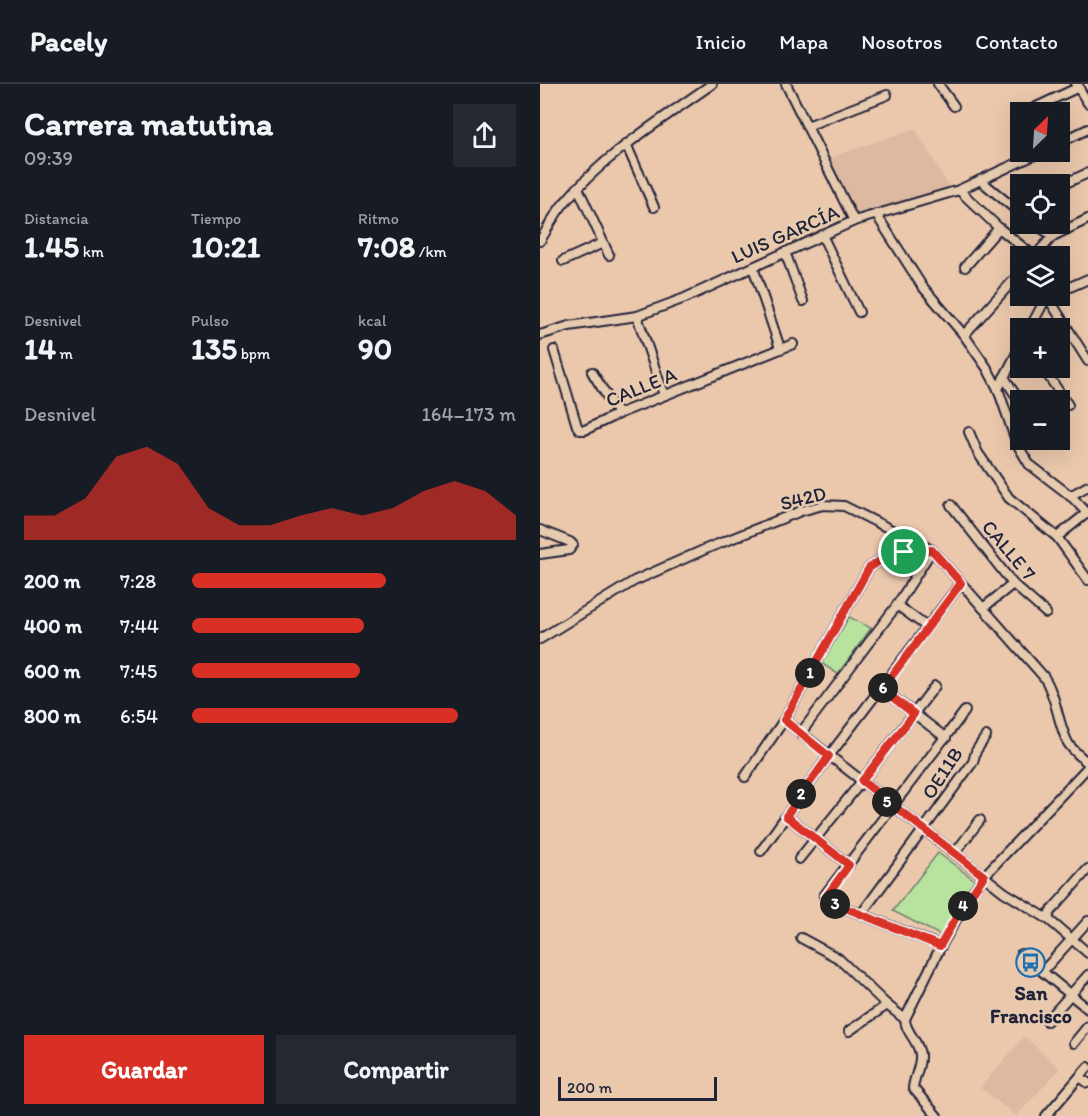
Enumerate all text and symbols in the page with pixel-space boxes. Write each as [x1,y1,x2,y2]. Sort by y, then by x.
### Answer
text: Pacely [30,24,107,58]
text: Inicio [696,29,746,54]
text: Mapa [779,29,828,54]
text: Nosotros [861,29,942,54]
text: Contacto [975,29,1058,54]
north arrow [1010,102,1070,162]
map controls [1010,102,1070,450]
text: Carrera matutina [24,104,273,143]
button: share [453,104,516,167]
text: 09:39 [24,146,73,170]
button: locate [1010,174,1070,234]
street label: LUIS GARCÍA [727,199,843,268]
text: Distancia [24,209,89,228]
text: Tiempo [191,209,241,228]
text: Ritmo [358,209,399,228]
text: 1.45 [24,228,79,265]
text: 10:21 [191,228,260,265]
text: 7:08 [358,228,415,265]
text: km [79,242,104,261]
text: /km [415,242,447,261]
button: layers [1010,246,1070,306]
text: Desnivel [24,311,82,330]
text: Pulso [191,311,229,330]
text: kcal [358,311,386,330]
button: + [1010,318,1070,378]
text: 14 [24,330,56,367]
text: 135 [191,330,237,367]
text: 90 [358,330,392,367]
text: m [56,344,73,363]
text: bpm [237,344,270,363]
street label: CALLE A [602,362,680,412]
button: − [1010,390,1070,450]
text: Desnivel [24,402,96,426]
text: 164–173 m [422,402,516,426]
street label: S42D [778,481,828,515]
street label: CALLE 7 [977,515,1041,585]
pin [878,526,929,577]
icon: arrive [887,535,920,568]
text: 200 m [24,569,80,593]
text: 7:28 [120,569,156,593]
text: 400 m [24,614,82,638]
text: 7:44 [120,614,159,638]
pin: 1 [795,658,825,688]
text: 600 m [24,659,81,683]
text: 7:45 [120,659,157,683]
text: 1 [806,663,814,682]
pin: 6 [868,673,898,703]
text: 6 [879,678,887,697]
text: 800 m [24,704,81,728]
text: 6:54 [120,704,158,728]
street label: OE11B [916,742,968,804]
pin: 2 [786,779,816,809]
text: 2 [797,784,805,803]
pin: 5 [872,787,902,817]
text: 5 [883,792,891,811]
pin: 3 [820,889,850,919]
pin: 4 [948,891,978,921]
text: 3 [831,894,839,913]
text: 4 [958,896,968,915]
bus stop icon: San Francisco [1015,946,1047,978]
place label: San Francisco [990,981,1072,1028]
button: Guardar [24,1035,264,1104]
button: Compartir [276,1035,516,1104]
scale bar [558,1074,717,1102]
text: 200 m [567,1078,612,1097]

